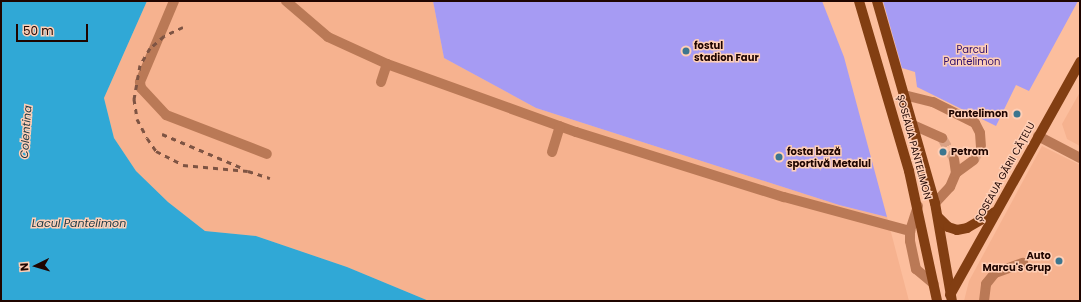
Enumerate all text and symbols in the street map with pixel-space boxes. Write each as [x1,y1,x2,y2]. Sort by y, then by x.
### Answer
scale bar [18,16,90,42]
text: 50 m [23,22,54,39]
place label: fostul stadion Faur [694,39,759,62]
park label: Parcul Pantelimon [944,43,1000,66]
marker: fostul stadion Faur [681,46,691,56]
street label: ȘOSEAUA PANTELIMON [894,93,934,201]
water label: Colentina [18,105,34,159]
place label: Pantelimon [948,108,1008,120]
marker: Pantelimon [1011,108,1023,120]
street label: ȘOSEAUA GĂRII CĂȚELU [973,120,1037,224]
place label: fosta bază sportivă Metalul [787,145,871,168]
place label: Petrom [951,146,989,158]
marker: Petrom [938,147,948,157]
marker: fosta bază sportivă Metalul [774,152,784,162]
water label: Lacul Pantelimon [32,216,126,230]
north arrow [16,246,56,286]
place label: Auto Marcu's Grup [983,249,1051,272]
marker: Auto Marcu's Grup [1054,256,1064,266]
text: N [16,262,32,272]

